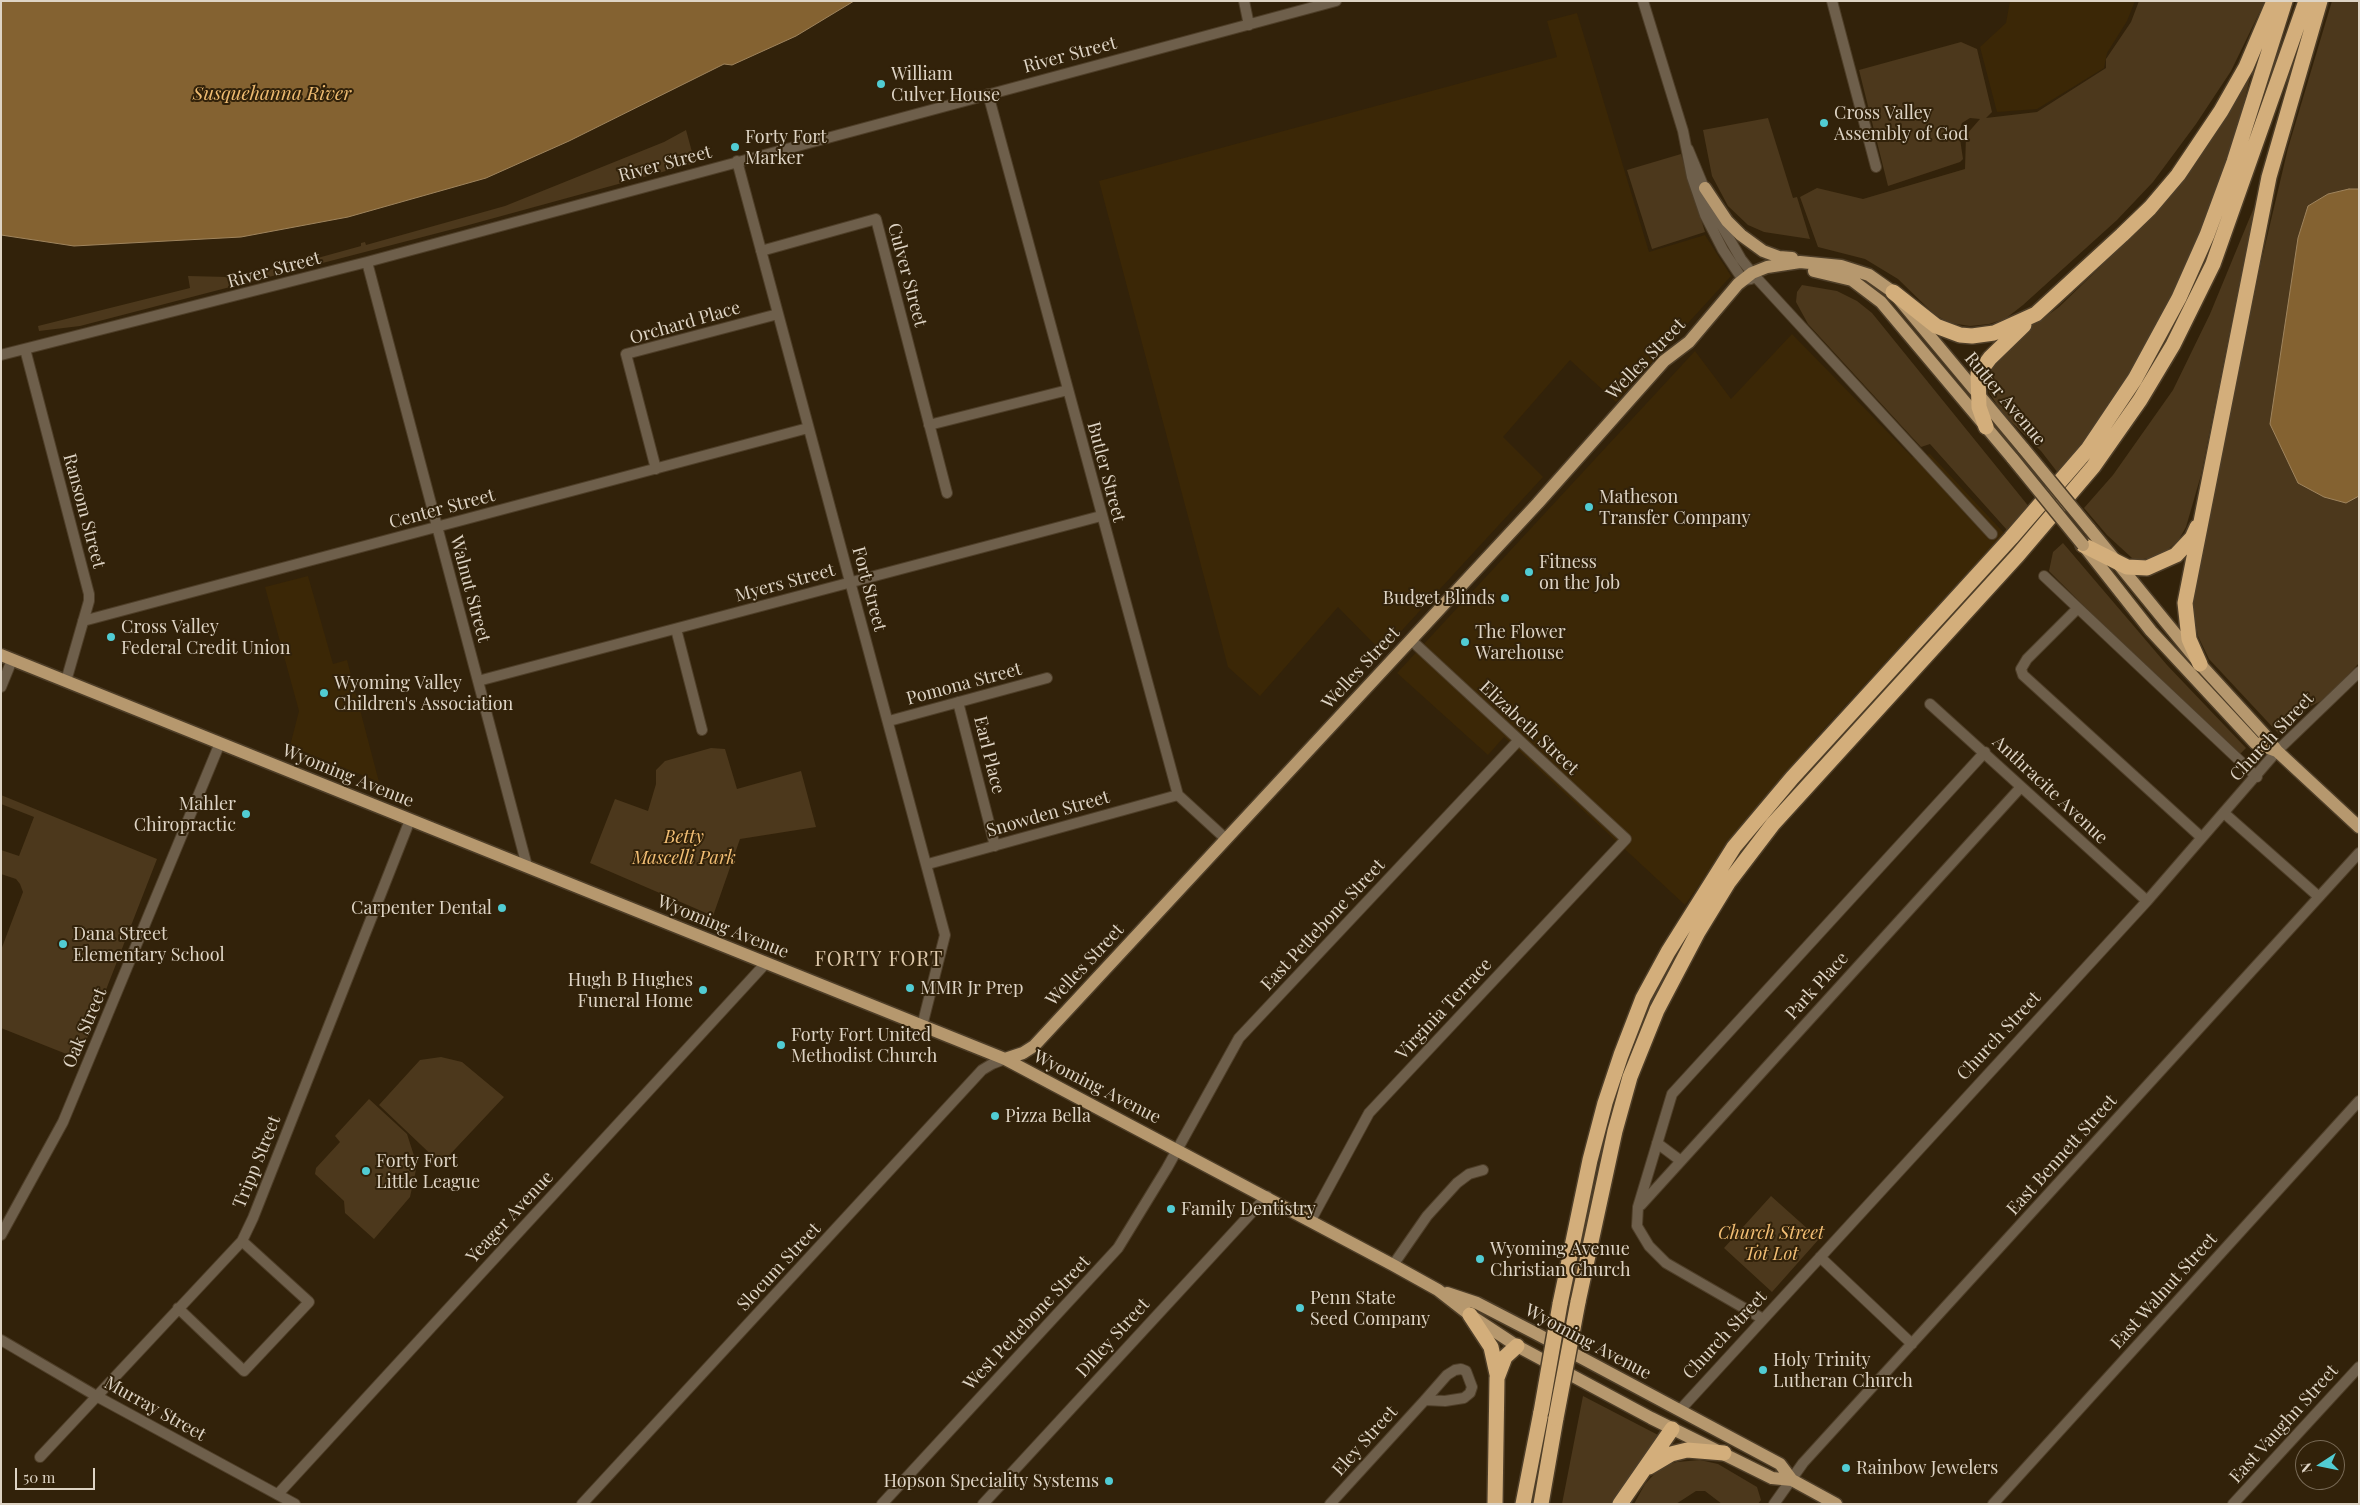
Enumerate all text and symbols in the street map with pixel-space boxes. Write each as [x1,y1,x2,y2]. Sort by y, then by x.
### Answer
street label: River Street [1021,32,1119,78]
place label: William Culver House [891,63,1000,106]
marker: William Culver House [875,78,887,90]
water label: Susquehanna River [193,83,351,105]
place label: Cross Valley Assembly of God [1834,102,1968,144]
marker: Cross Valley Assembly of God [1818,117,1830,129]
place label: Forty Fort Marker [745,126,827,168]
street label: River Street [616,141,714,187]
marker: Forty Fort Marker [729,141,741,153]
street label: Culver Street [883,221,931,329]
street label: River Street [225,247,323,293]
street label: Orchard Place [627,297,743,349]
street label: Welles Street [1602,314,1690,404]
street label: Rutter Avenue [1960,348,2050,450]
street label: Butler Street [1082,419,1130,525]
street label: Ransom Street [58,451,110,571]
street label: Center Street [387,485,497,533]
place label: Matheson Transfer Company [1599,486,1751,528]
marker: Matheson Transfer Company [1583,501,1595,513]
street label: Walnut Street [445,533,495,645]
street label: Fort Street [847,544,891,634]
place label: Fitness on the Job [1539,551,1620,594]
street label: Myers Street [733,559,837,607]
marker: Fitness on the Job [1523,566,1535,578]
place label: Budget Blinds [1383,587,1495,609]
marker: Budget Blinds [1499,592,1511,604]
place label: Cross Valley Federal Credit Union [121,616,290,659]
place label: The Flower Warehouse [1475,621,1566,664]
street label: Welles Street [1318,623,1404,713]
marker: Cross Valley Federal Credit Union [105,631,117,643]
marker: The Flower Warehouse [1459,636,1471,648]
street label: Pomona Street [904,658,1024,710]
place label: Wyoming Valley Children's Association [334,672,513,714]
street label: Elizabeth Street [1475,676,1583,780]
marker: Wyoming Valley Children's Association [318,687,330,699]
street label: Church Street [2225,688,2319,786]
street label: Earl Place [969,714,1009,796]
street label: Anthracite Avenue [1988,731,2112,849]
street label: Wyoming Avenue [279,740,417,812]
street label: Snowden Street [984,786,1112,842]
place label: Mahler Chiropractic [134,793,236,836]
marker: Mahler Chiropractic [240,808,252,820]
park label: Betty Mascelli Park [632,826,736,869]
street label: East Pettebone Street [1256,855,1390,995]
street label: Wyoming Avenue [654,891,792,963]
place label: Carpenter Dental [351,897,492,919]
marker: Carpenter Dental [496,902,508,914]
street label: Welles Street [1042,920,1128,1010]
place label: Dana Street Elementary School [73,923,225,966]
marker: Dana Street Elementary School [57,938,69,950]
district label: FORTY FORT [813,948,945,972]
street label: Park Place [1781,948,1853,1024]
street label: Virginia Terrace [1392,954,1496,1064]
place label: Hugh B Hughes Funeral Home [568,969,693,1012]
place label: MMR Jr Prep [920,977,1023,999]
marker: MMR Jr Prep [904,982,916,994]
marker: Hugh B Hughes Funeral Home [697,984,709,996]
street label: Oak Street [58,985,112,1071]
street label: Church Street [1952,987,2046,1085]
place label: Forty Fort United Methodist Church [791,1024,937,1066]
marker: Forty Fort United Methodist Church [775,1039,787,1051]
street label: Wyoming Avenue [1030,1046,1164,1128]
street label: East Bennett Street [2002,1090,2122,1220]
place label: Pizza Bella [1005,1105,1091,1127]
marker: Pizza Bella [989,1110,1001,1122]
street label: Tripp Street [229,1112,285,1212]
place label: Forty Fort Little League [376,1150,480,1192]
marker: Forty Fort Little League [360,1165,372,1177]
street label: Yeager Avenue [462,1167,558,1267]
place label: Family Dentistry [1181,1198,1316,1220]
marker: Family Dentistry [1165,1203,1177,1215]
street label: Slocum Street [733,1218,825,1316]
park label: Church Street Tot Lot [1718,1222,1824,1264]
street label: East Walnut Street [2106,1229,2222,1353]
place label: Wyoming Avenue Christian Church [1490,1238,1631,1280]
street label: West Pettebone Street [959,1251,1095,1395]
marker: Wyoming Avenue Christian Church [1474,1253,1486,1265]
street label: Church Street [1678,1286,1772,1384]
place label: Penn State Seed Company [1310,1287,1430,1330]
street label: Dilley Street [1072,1294,1154,1382]
street label: Wyoming Avenue [1521,1300,1655,1384]
marker: Penn State Seed Company [1294,1302,1306,1314]
place label: Holy Trinity Lutheran Church [1773,1349,1913,1392]
street label: East Vaughn Street [2225,1360,2343,1488]
marker: Holy Trinity Lutheran Church [1757,1364,1769,1376]
street label: Murray Street [100,1372,210,1446]
street label: Eley Street [1328,1402,1402,1480]
north arrow [2295,1440,2345,1490]
place label: Rainbow Jewelers [1856,1457,1998,1479]
scale bar [18,1458,98,1490]
text: N [2295,1461,2316,1475]
marker: Rainbow Jewelers [1840,1462,1852,1474]
text: 50 m [23,1467,55,1487]
place label: Hopson Speciality Systems [883,1470,1099,1492]
marker: Hopson Speciality Systems [1103,1475,1115,1487]

